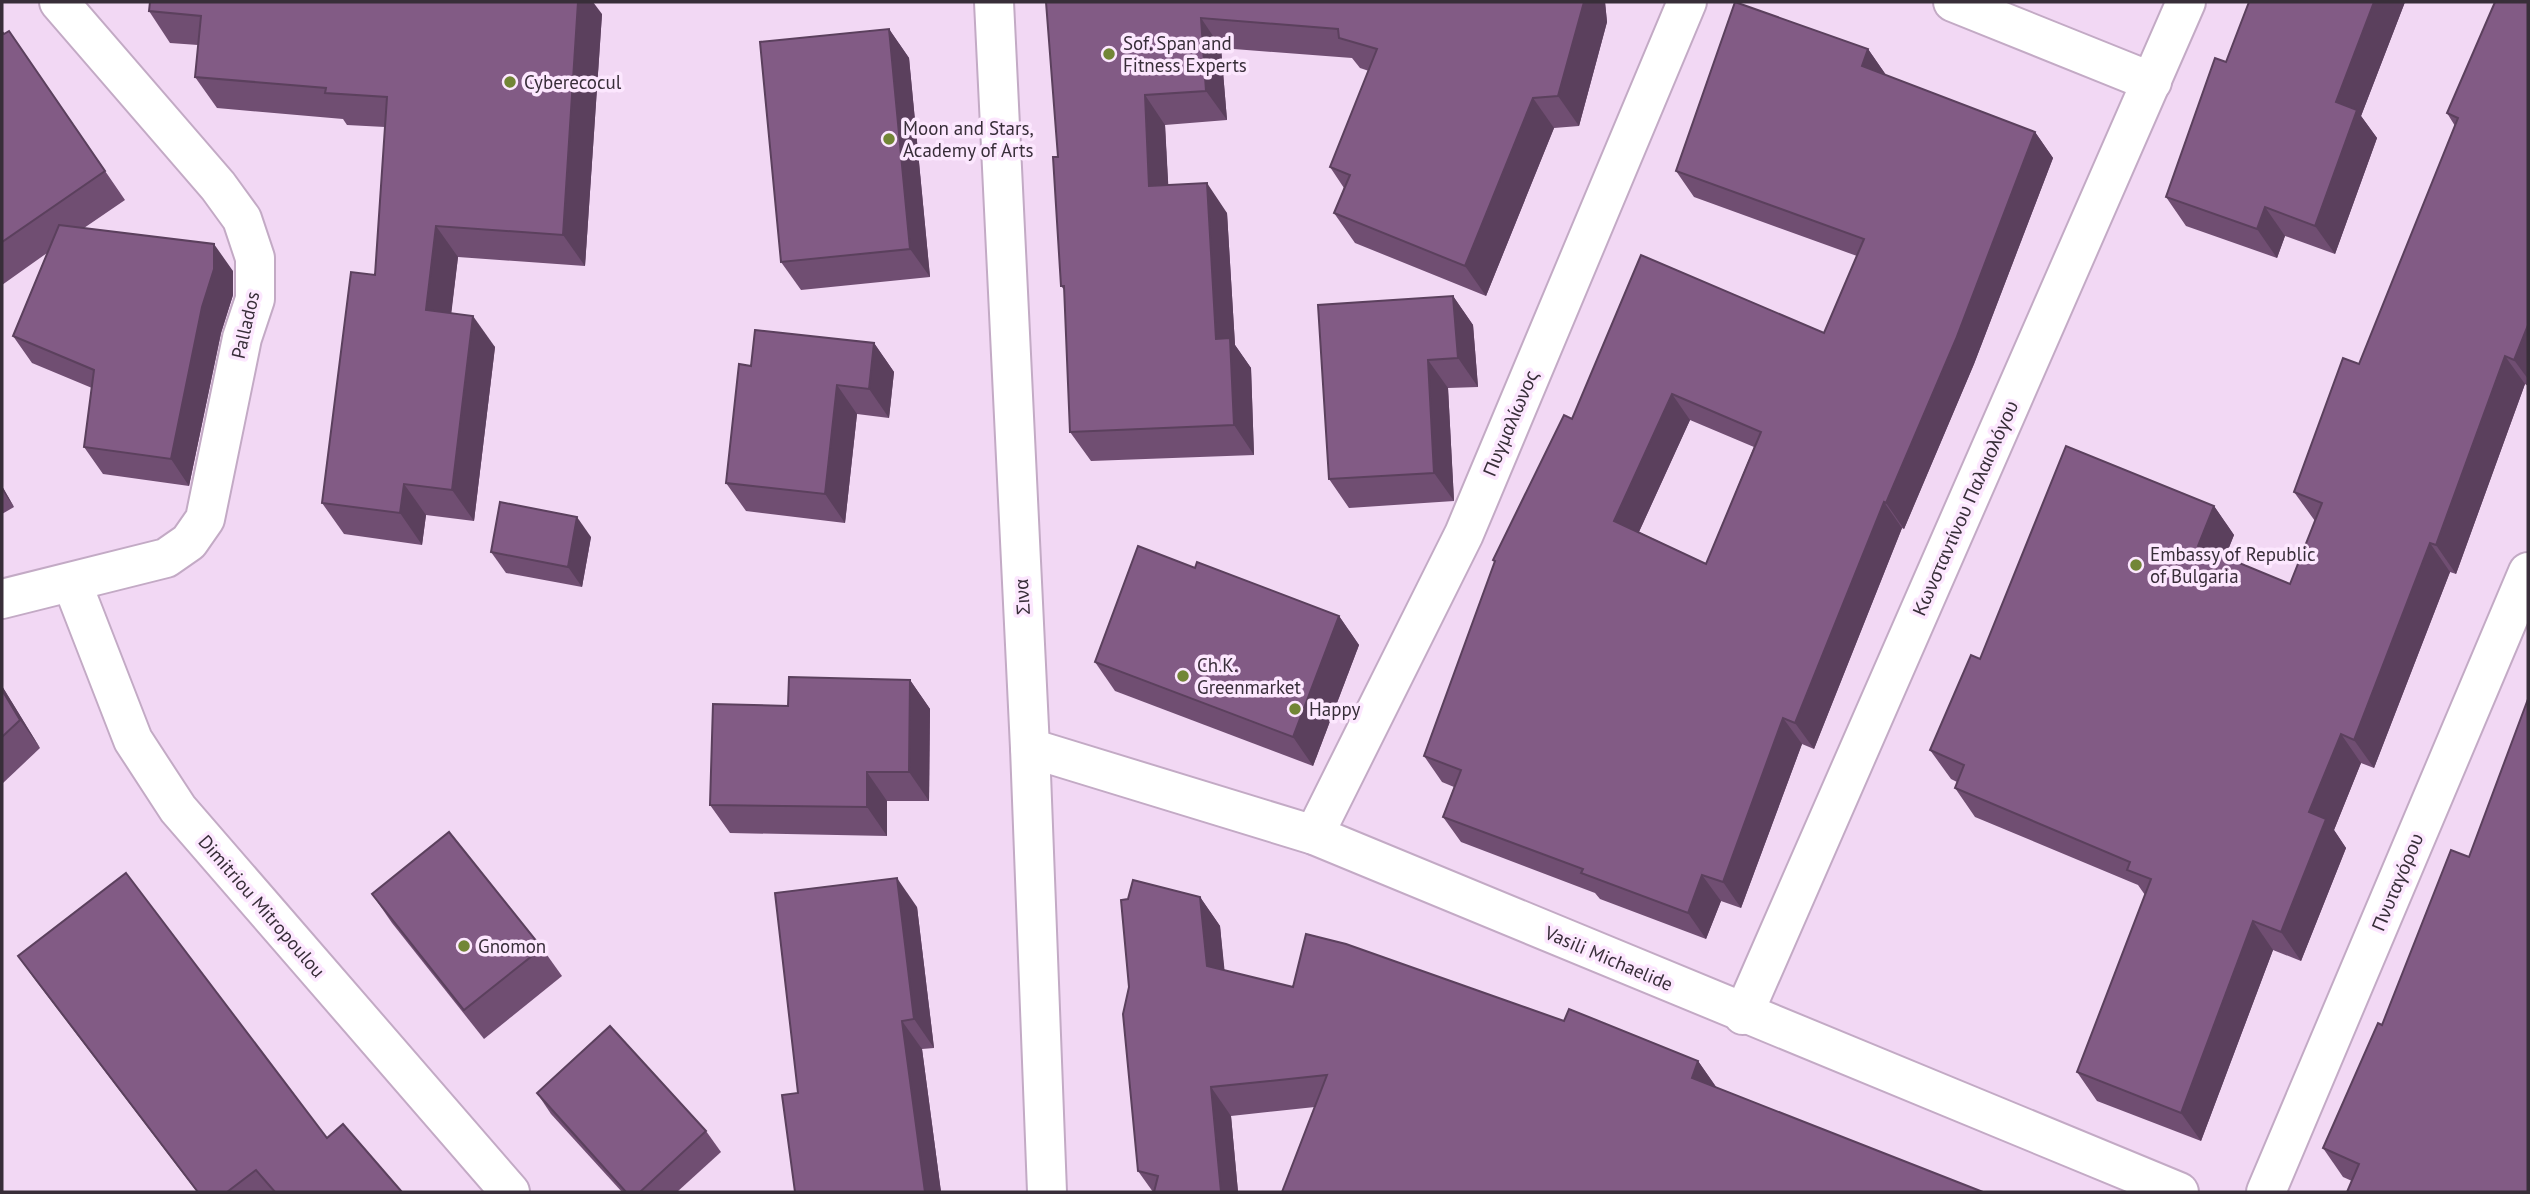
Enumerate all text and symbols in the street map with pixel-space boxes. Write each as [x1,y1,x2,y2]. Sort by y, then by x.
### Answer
place label: Sof. Span and Fitness Experts [1123,31,1247,77]
marker: Sof. Span and Fitness Experts [1101,46,1117,62]
place label: Cyberecocul [524,70,622,94]
marker: Cyberecocul [502,74,518,90]
place label: Moon and Stars, Academy of Arts [903,116,1034,162]
marker: Moon and Stars, Academy of Arts [881,131,897,147]
street label: Pallados [226,289,264,361]
street label: Πυγμαλίωνος [1477,366,1543,480]
street label: Κωνσταντίνου Παλαιολόγου [1907,397,2023,619]
place label: Embassy of Republic of Bulgaria [2150,542,2316,588]
marker: Embassy of Republic of Bulgaria [2128,557,2144,573]
street label: Σινα [1009,578,1035,616]
place label: Ch.K. Greenmarket [1197,653,1301,699]
marker: Ch.K. Greenmarket [1175,668,1191,684]
place label: Happy [1309,697,1361,721]
marker: Happy [1287,701,1303,717]
street label: Dimitriou Mitropoulou [193,830,331,982]
street label: Πνυταγόρου [2366,830,2428,934]
street label: Vasili Michaelide [1540,920,1677,996]
place label: Gnomon [478,934,546,958]
marker: Gnomon [456,938,472,954]

